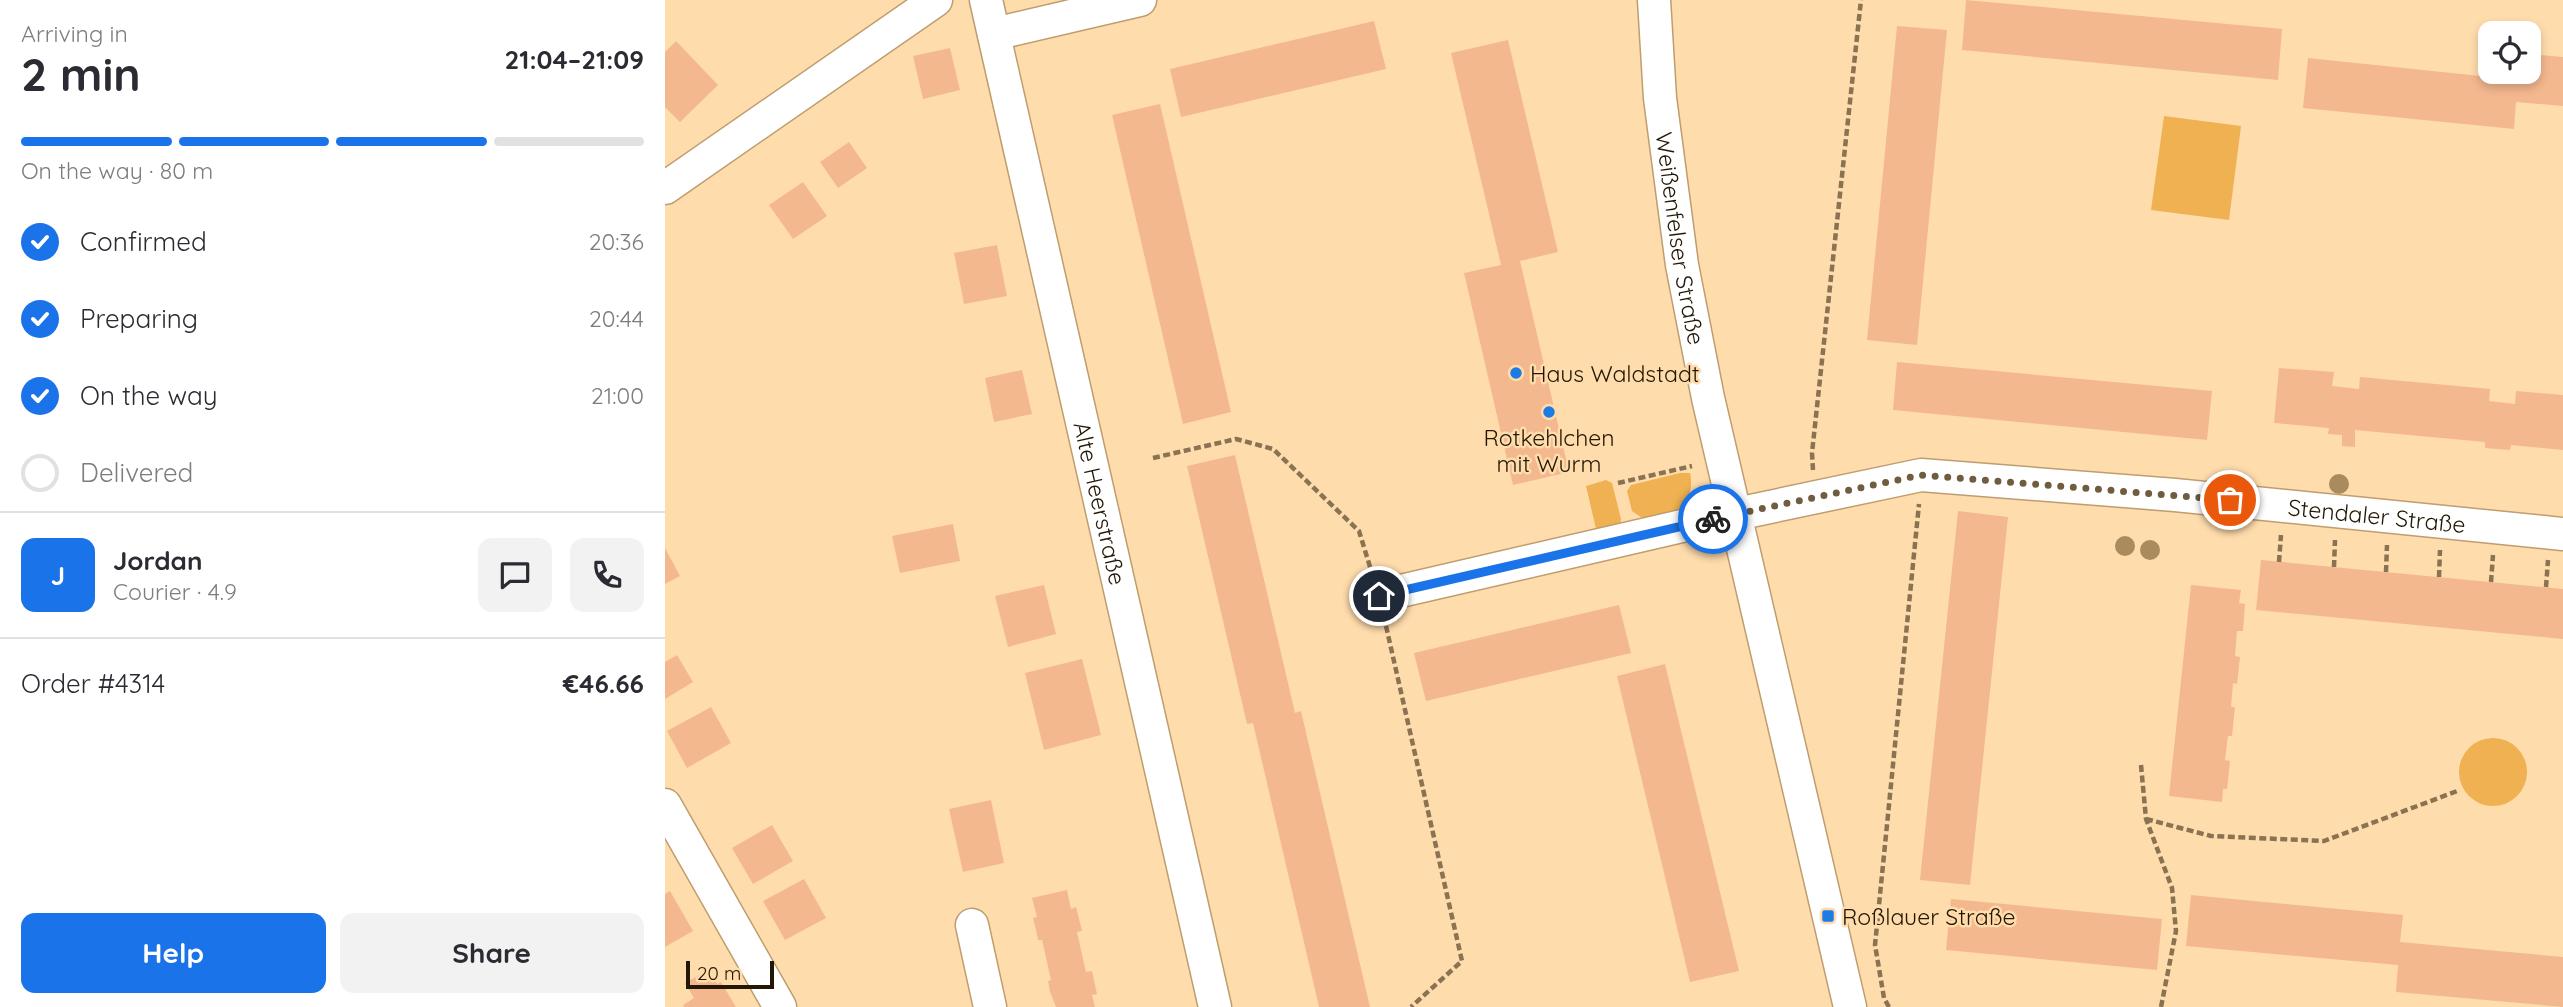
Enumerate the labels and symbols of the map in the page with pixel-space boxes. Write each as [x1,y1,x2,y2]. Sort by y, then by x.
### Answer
street label: Weißenfelser Straße [1650,130,1712,347]
place label: Haus Waldstadt [1530,359,1700,388]
marker: Haus Waldstadt [1508,365,1524,381]
marker: Rotkehlchen mit Wurm [1541,404,1557,420]
street label: Alte Heerstraße [1068,419,1133,588]
place label: Rotkehlchen mit Wurm [1483,423,1615,478]
pin [2200,470,2260,530]
courier [1678,484,1748,554]
street label: Stendaler Straße [2287,492,2467,539]
pin [1349,566,1409,626]
place label: Roßlauer Straße [1842,902,2016,931]
marker: Roßlauer Straße [1820,908,1836,924]
scale bar [686,958,773,990]

